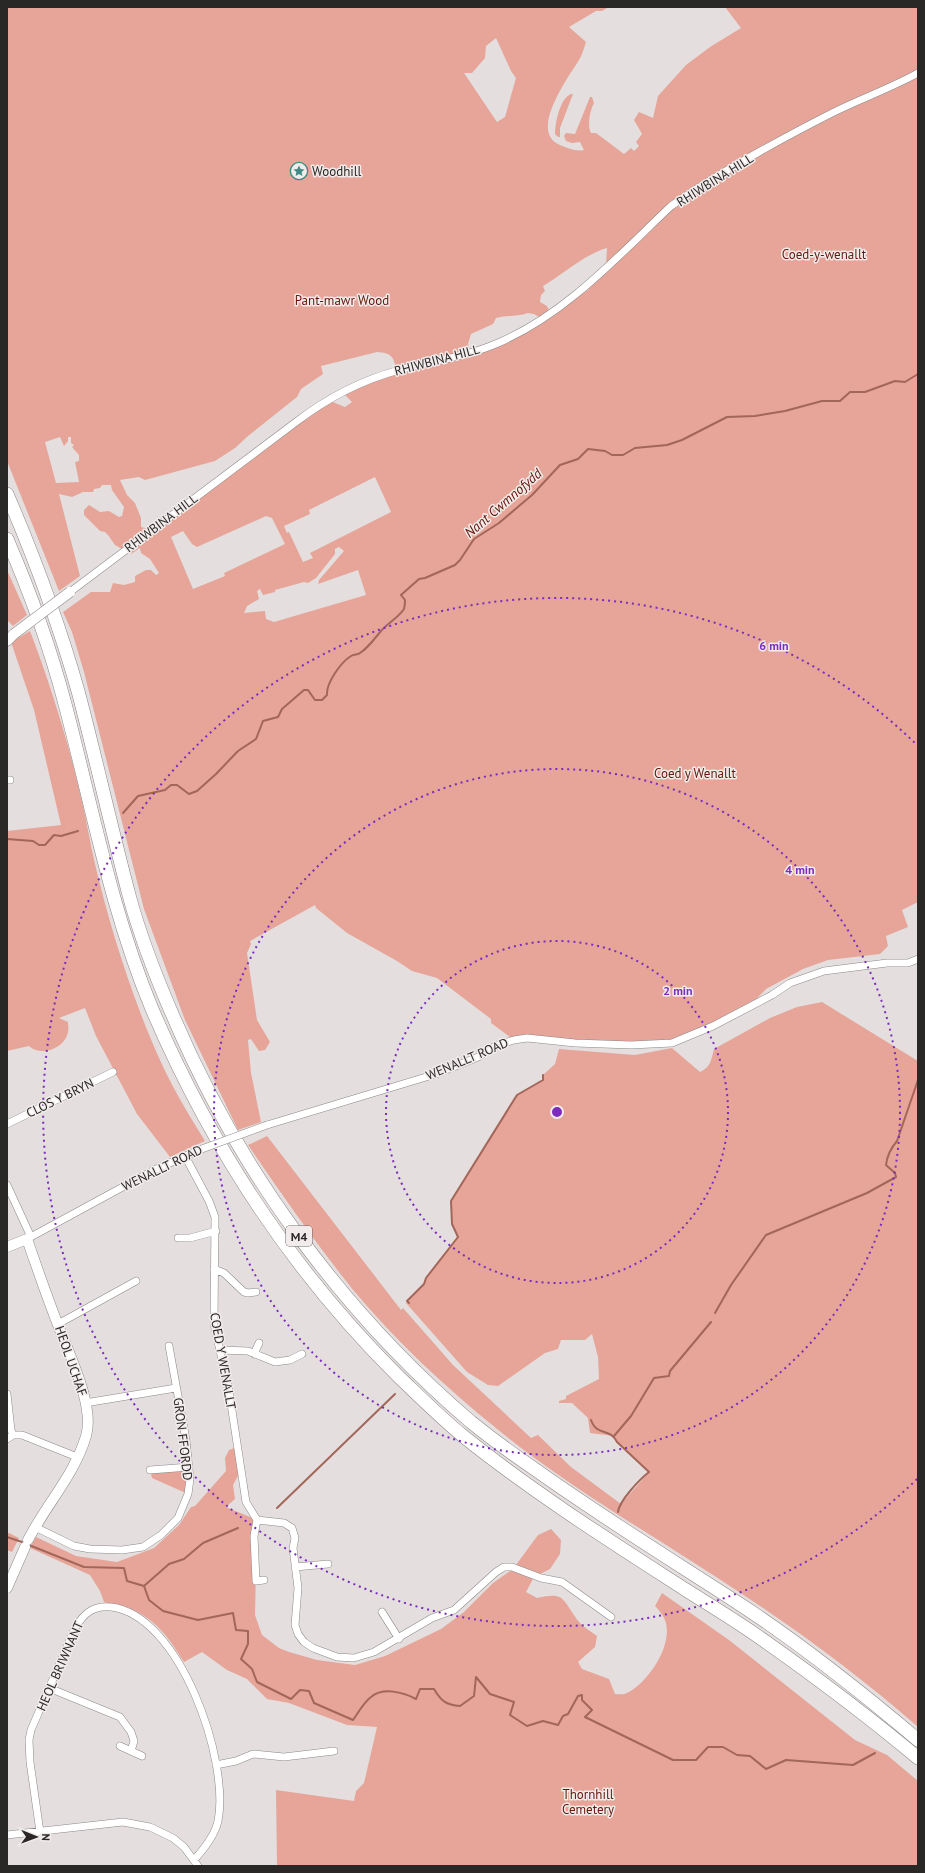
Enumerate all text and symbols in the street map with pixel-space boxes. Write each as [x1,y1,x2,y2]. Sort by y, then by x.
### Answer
street label: RHIWBINA HILL [673,149,757,210]
place icon: Woodhill [289,161,309,181]
place label: Woodhill [312,163,362,180]
park label: Coed-y-wenallt [782,246,867,263]
park label: Pant-mawr Wood [295,292,389,309]
street label: RHIWBINA HILL [392,340,482,380]
water label: Nant Cwmnofydd [461,464,546,542]
street label: RHIWBINA HILL [121,490,201,556]
text: 6 min [759,638,789,653]
park label: Coed y Wenallt [654,765,737,782]
text: 4 min [785,862,815,877]
text: 2 min [663,983,693,998]
street label: WENALLT ROAD [423,1034,511,1084]
street label: CLOS Y BRYN [23,1074,97,1122]
centre of rings [550,1105,564,1119]
street label: WENALLT ROAD [119,1141,205,1195]
road number: M4 [286,1226,312,1246]
street label: COED Y WENALLT [206,1311,240,1411]
street label: HEOL UCHAF [51,1324,91,1399]
street label: GRON FFORDD [169,1397,197,1481]
street label: HEOL BRIWNANT [33,1618,87,1714]
park label: Thornhill Cemetery [562,1786,614,1818]
north arrow [16,1817,56,1857]
text: N [39,1833,53,1841]

